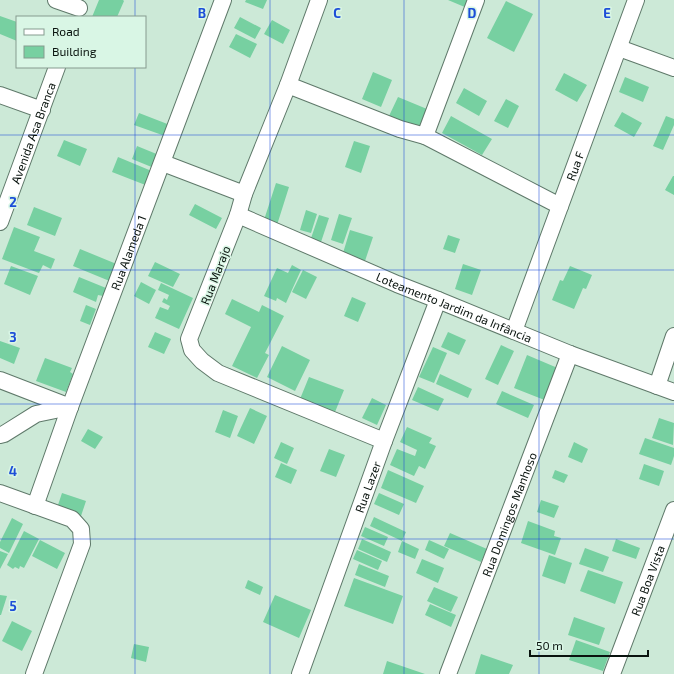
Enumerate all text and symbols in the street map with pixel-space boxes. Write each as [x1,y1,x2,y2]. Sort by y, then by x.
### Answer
text: B [198,5,206,21]
text: C [333,5,341,21]
text: D [468,5,477,21]
text: E [603,5,611,21]
legend [16,16,146,68]
text: Road [52,24,80,38]
text: Building [52,44,97,58]
street label: Avenida Asa Branca [8,80,58,185]
street label: Rua F [563,149,587,182]
text: 2 [9,194,17,210]
street label: Rua Alameda 1 [108,213,148,292]
street label: Rua Marajo [197,243,234,307]
street label: Loteamento Jardim da Infância [374,269,534,345]
text: 3 [9,329,17,345]
street label: Rua Domingos Manhoso [479,450,539,578]
street label: Rua Lazer [352,459,383,514]
text: 4 [9,463,17,479]
street label: Rua Boa Vista [628,543,667,618]
text: 5 [9,598,17,614]
scale bar [530,632,648,658]
text: 50 m [536,638,563,652]

